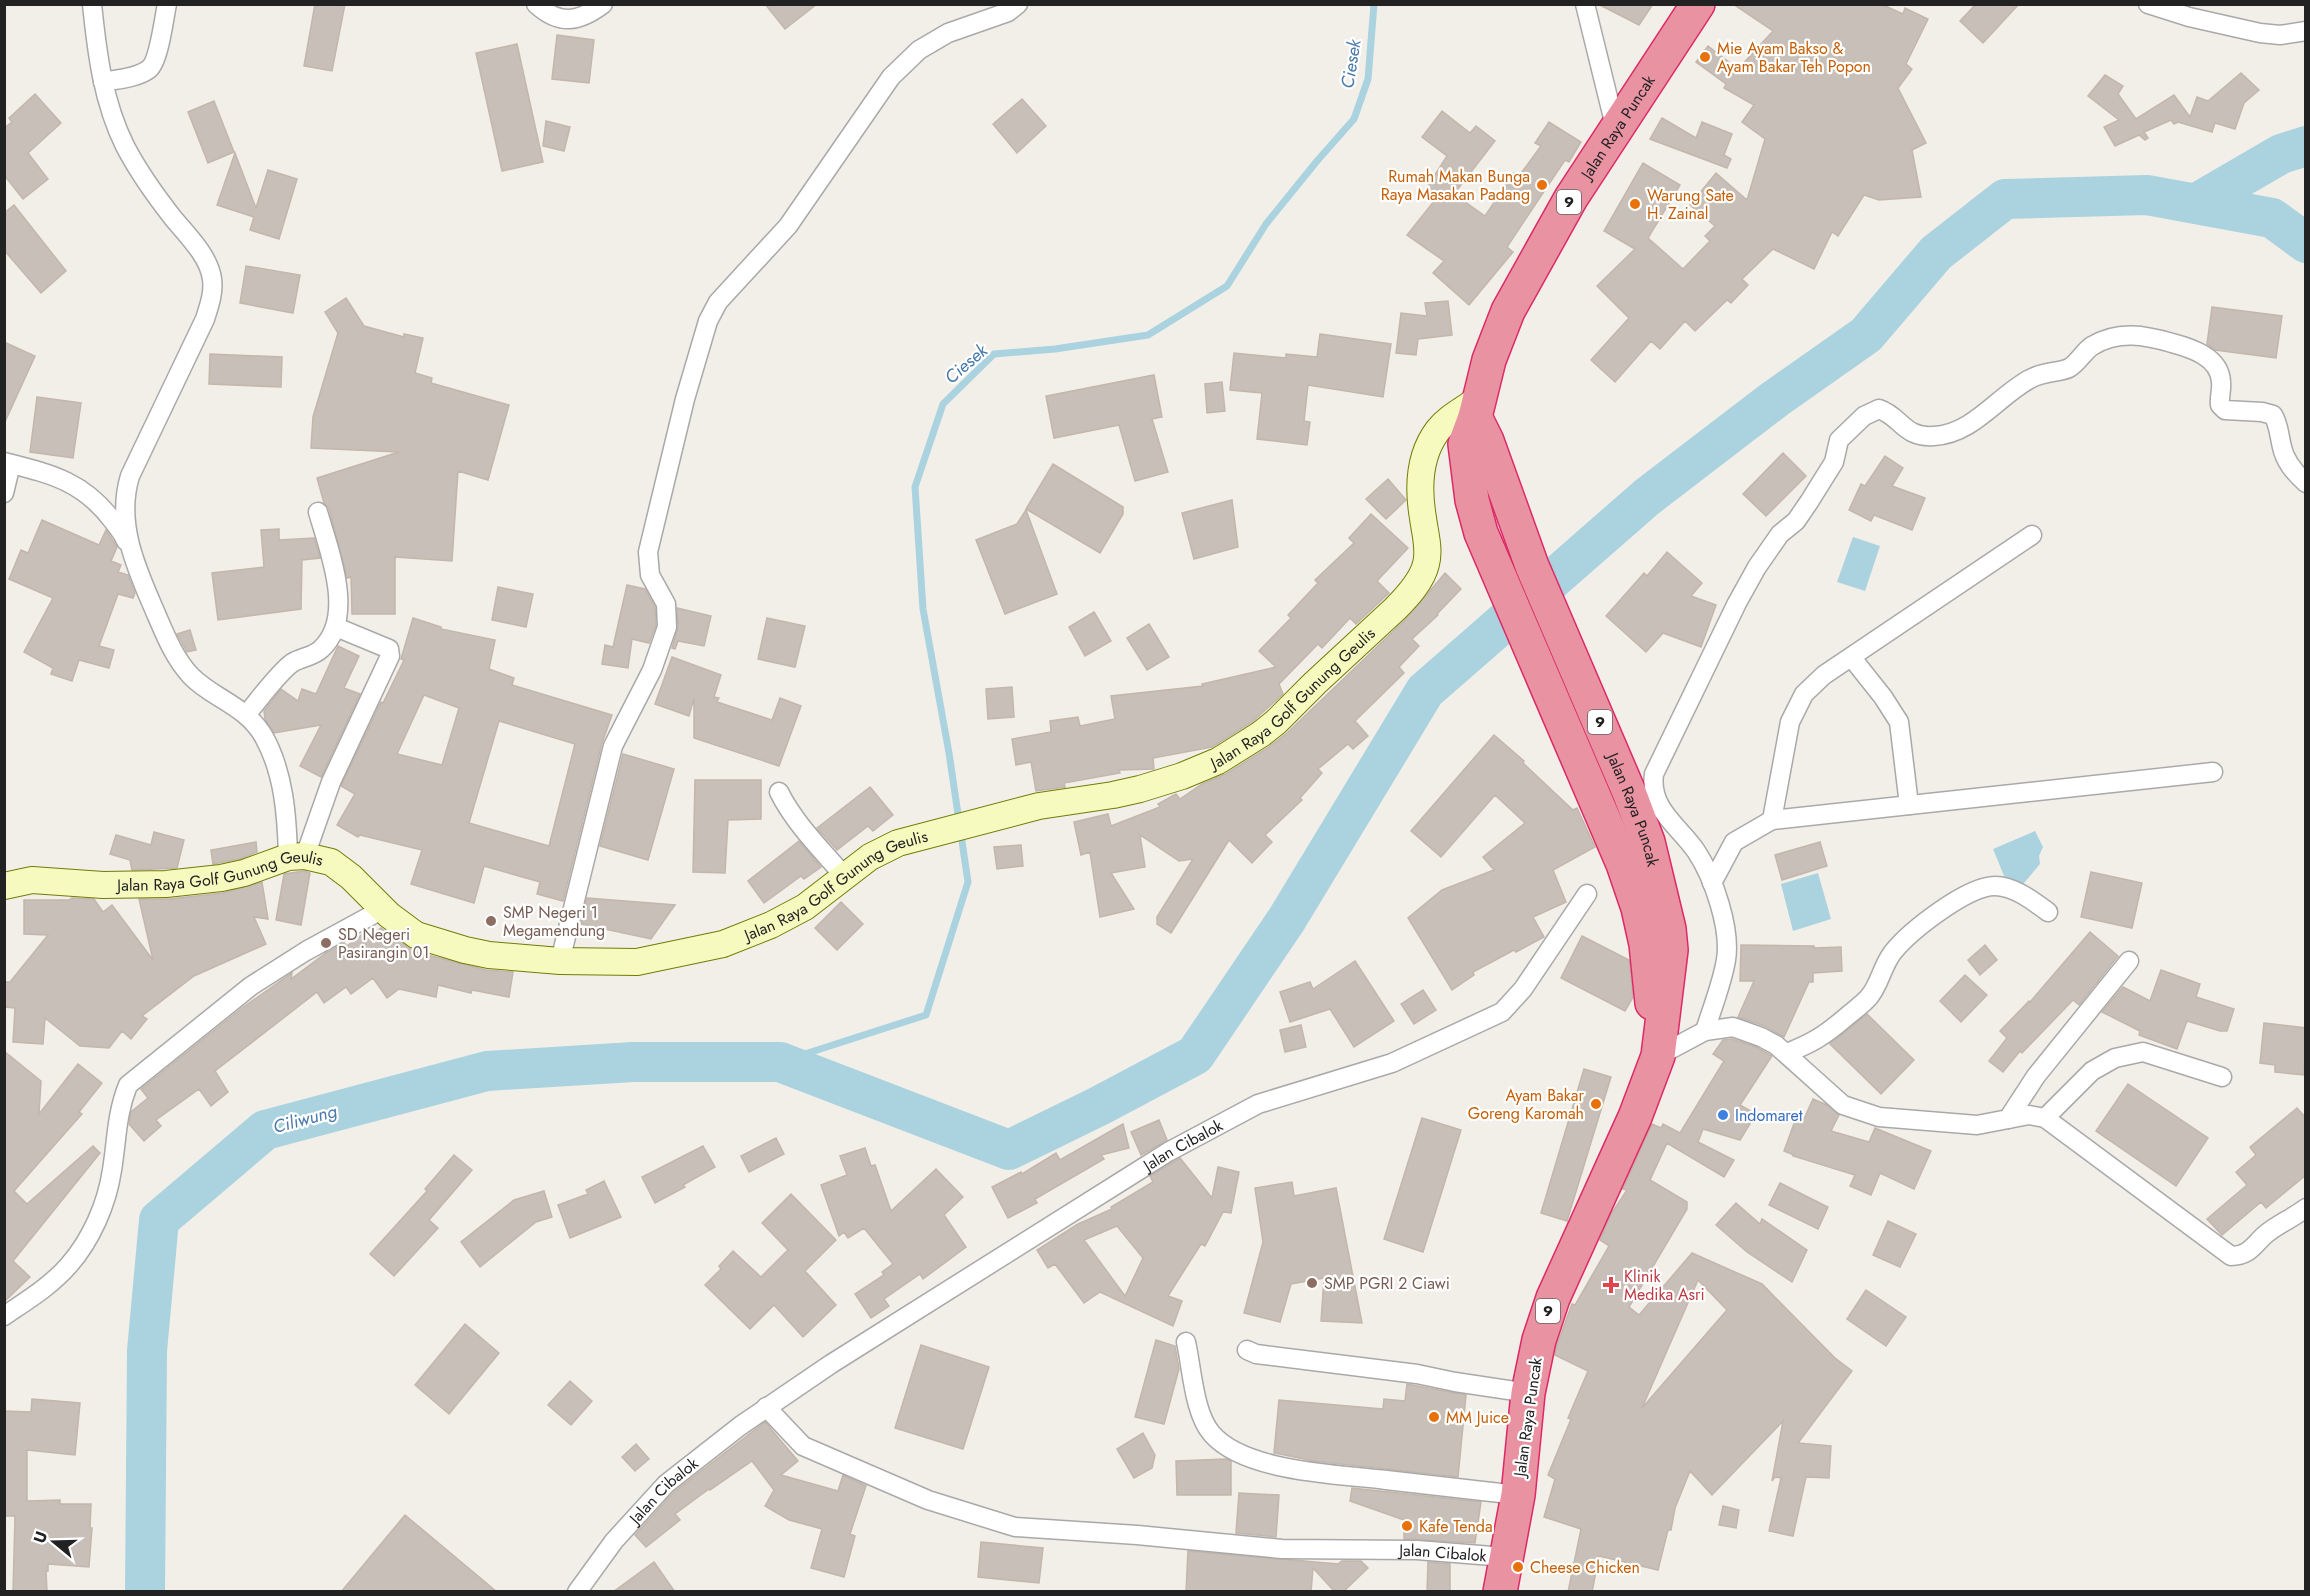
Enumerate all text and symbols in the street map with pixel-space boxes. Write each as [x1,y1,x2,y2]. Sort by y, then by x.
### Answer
water label: Ciesek [1334,36,1368,90]
place label: Mie Ayam Bakso & Ayam Bakar Teh Popon [1717,37,1871,78]
marker: Mie Ayam Bakso & Ayam Bakar Teh Popon [1698,50,1712,64]
street label: Jalan Raya Puncak [1574,70,1661,185]
place label: Rumah Makan Bunga Raya Masakan Padang [1381,165,1530,206]
marker: Rumah Makan Bunga Raya Masakan Padang [1535,178,1549,192]
place label: Warung Sate H. Zainal [1647,184,1734,225]
road number: 9 [1557,190,1581,214]
marker: Warung Sate H. Zainal [1628,197,1642,211]
water label: Ciesek [939,337,994,390]
street label: Jalan Raya Golf Gunung Geulis [1205,622,1380,775]
road number: 9 [1588,710,1612,734]
street label: Jalan Raya Puncak [1601,747,1665,870]
street label: Jalan Raya Golf Gunung Geulis [739,824,930,947]
street label: Jalan Raya Golf Gunung Geulis [115,844,326,896]
place label: SMP Negeri 1 Megamendung [503,901,605,942]
marker: SMP Negeri 1 Megamendung [484,914,498,928]
place label: SD Negeri Pasirangin 01 [338,923,429,964]
marker: SD Negeri Pasirangin 01 [319,936,333,950]
place label: Ayam Bakar Goreng Karomah [1468,1084,1585,1125]
marker: Ayam Bakar Goreng Karomah [1589,1097,1603,1111]
water label: Ciliwung [270,1098,340,1140]
place label: Indomaret [1735,1104,1803,1127]
marker: Indomaret [1716,1108,1730,1122]
street label: Jalan Cibalok [1137,1113,1228,1177]
place label: Klinik Medika Asri [1624,1265,1705,1306]
place label: SMP PGRI 2 Ciawi [1324,1272,1450,1295]
marker: SMP PGRI 2 Ciawi [1305,1276,1319,1290]
marker: Klinik Medika Asri [1602,1276,1620,1294]
road number: 9 [1536,1299,1560,1323]
street label: Jalan Raya Puncak [1508,1355,1548,1480]
place label: MM Juice [1446,1406,1509,1429]
marker: MM Juice [1427,1410,1441,1424]
street label: Jalan Cibalok [622,1451,703,1530]
north arrow [24,1512,84,1572]
place label: Kafe Tenda [1419,1515,1493,1538]
marker: Kafe Tenda [1400,1519,1414,1533]
text: U [28,1528,53,1546]
street label: Jalan Cibalok [1397,1538,1488,1567]
place label: Cheese Chicken [1530,1556,1640,1579]
marker: Cheese Chicken [1511,1560,1525,1574]

